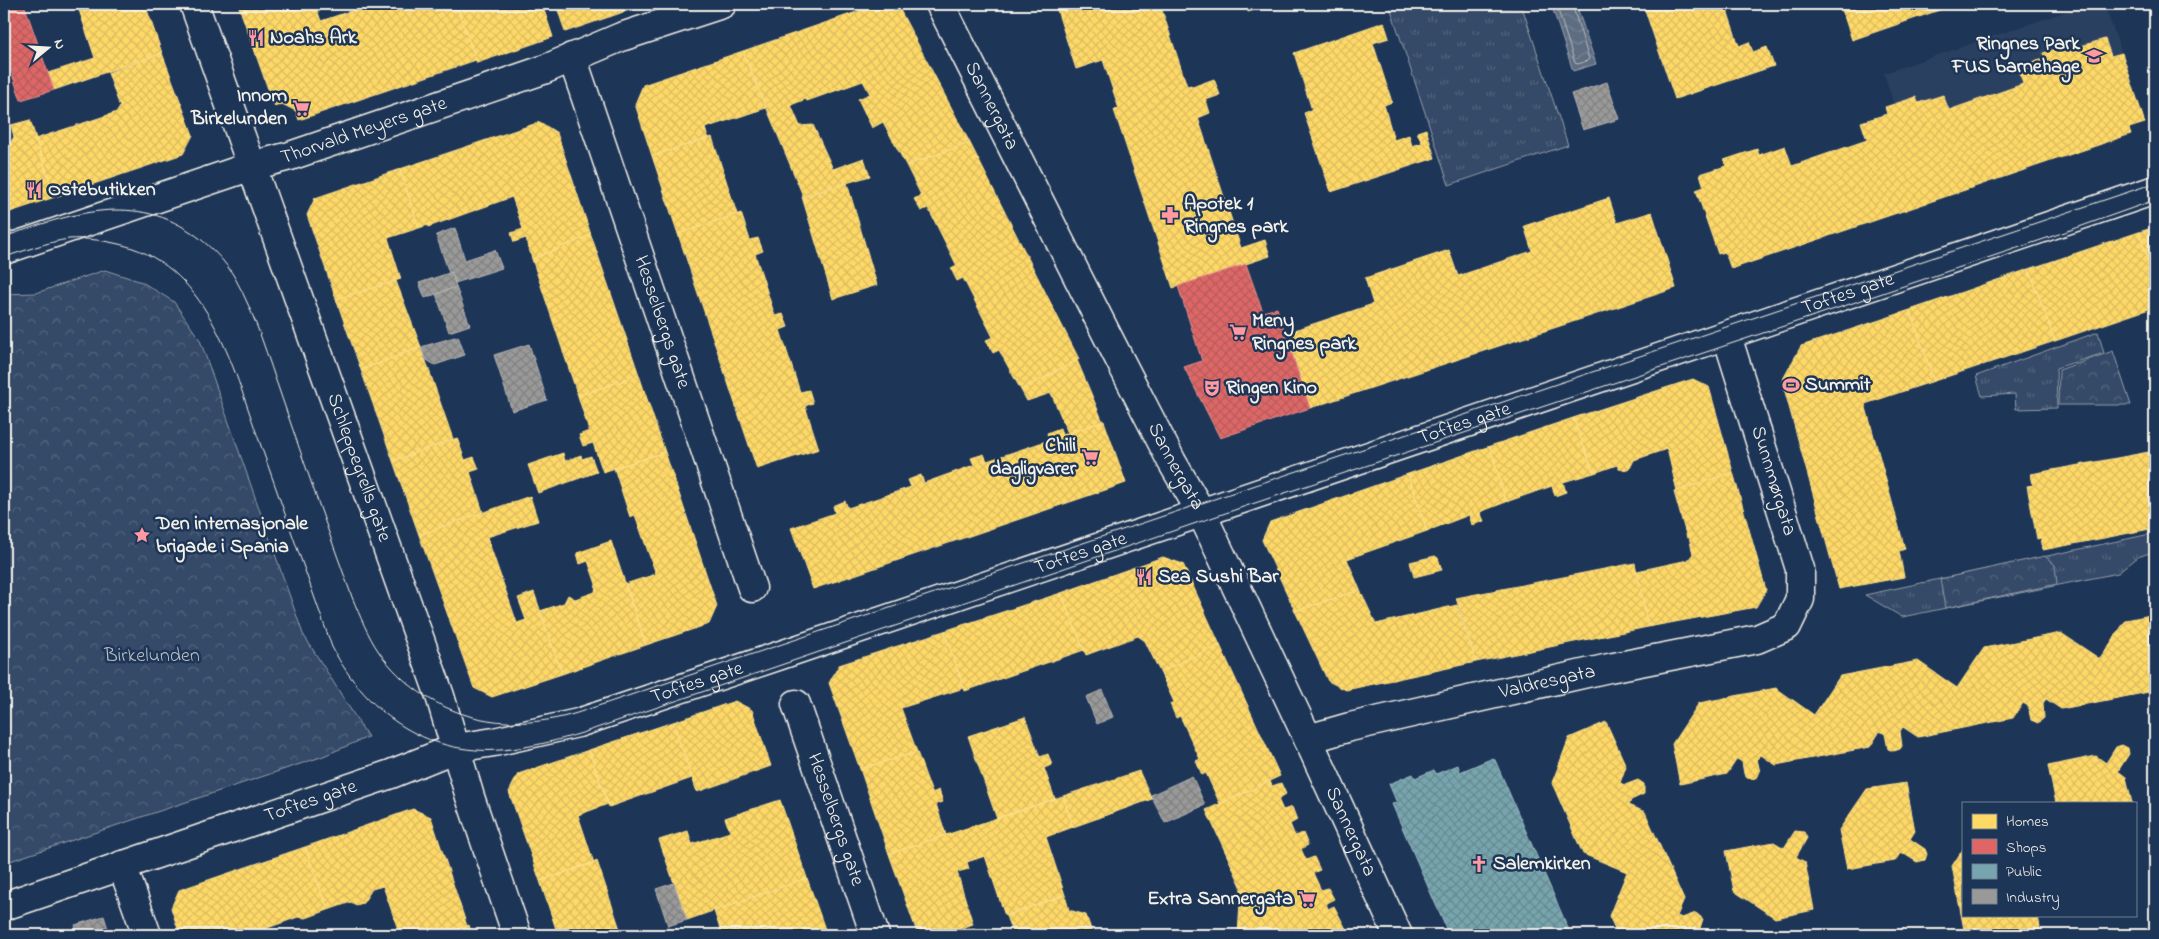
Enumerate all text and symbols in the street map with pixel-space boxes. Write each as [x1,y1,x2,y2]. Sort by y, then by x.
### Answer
north arrow [22,22,72,72]
place label: Noahs Ark [270,24,358,53]
restaurant icon: Noahs Ark [246,28,266,48]
place label: Ringnes Park FUS barnehage [1951,30,2081,83]
text: N [47,37,70,52]
school or university icon: Ringnes Park FUS barnehage [2084,46,2104,66]
street label: Sannergata [957,56,1026,155]
place label: Innom Birkelunden [190,82,287,134]
street label: Thorvald Meyers gate [278,89,451,172]
supermarket icon: Innom Birkelunden [291,98,311,118]
place label: Ostebutikken [48,176,156,205]
restaurant icon: Ostebutikken [24,180,44,200]
place label: Apotek 1 Ringnes park [1184,190,1289,243]
pharmacy icon: Apotek 1 Ringnes park [1160,205,1180,225]
street label: Hesselbergs gate [626,252,698,393]
street label: Toftes gate [1798,265,1898,323]
place label: Meny Ringnes park [1252,307,1357,360]
supermarket icon: Meny Ringnes park [1228,322,1248,342]
place label: Summit [1805,371,1871,400]
place label: Ringen Kino [1226,374,1317,404]
sports icon: Summit [1781,375,1801,395]
theatre icon: Ringen Kino [1202,378,1222,398]
street label: Schleppegrells gate [319,389,399,546]
street label: Toftes gate [1414,395,1514,453]
street label: Sannergata [1140,418,1211,516]
street label: Sunnmørgata [1742,423,1803,540]
place label: Chili dagligvarer [990,432,1077,485]
supermarket icon: Chili dagligvarer [1080,447,1100,467]
place label: Den internasjonale brigade i Spania [155,510,309,563]
street label: Toftes gate [1031,524,1131,583]
place icon: Den internasjonale brigade i Spania [132,525,152,545]
place label: Sea Sushi Bar [1158,563,1279,592]
restaurant icon: Sea Sushi Bar [1134,567,1154,587]
park label: Birkelunden [103,642,200,671]
street label: Toftes gate [647,654,747,712]
street label: Valdresgata [1496,657,1598,707]
street label: Hesselbergs gate [799,749,872,890]
street label: Toftes gate [261,772,361,831]
street label: Sannergata [1317,782,1384,881]
legend [1962,802,2136,916]
text: Homes [2006,811,2049,833]
text: Shops [2006,837,2046,859]
place label: Salemkirken [1493,850,1591,879]
church icon: Salemkirken [1469,854,1489,874]
text: Public [2006,861,2042,883]
place label: Extra Sannergata [1147,885,1293,915]
text: Industry [2006,887,2060,910]
supermarket icon: Extra Sannergata [1297,889,1317,909]

